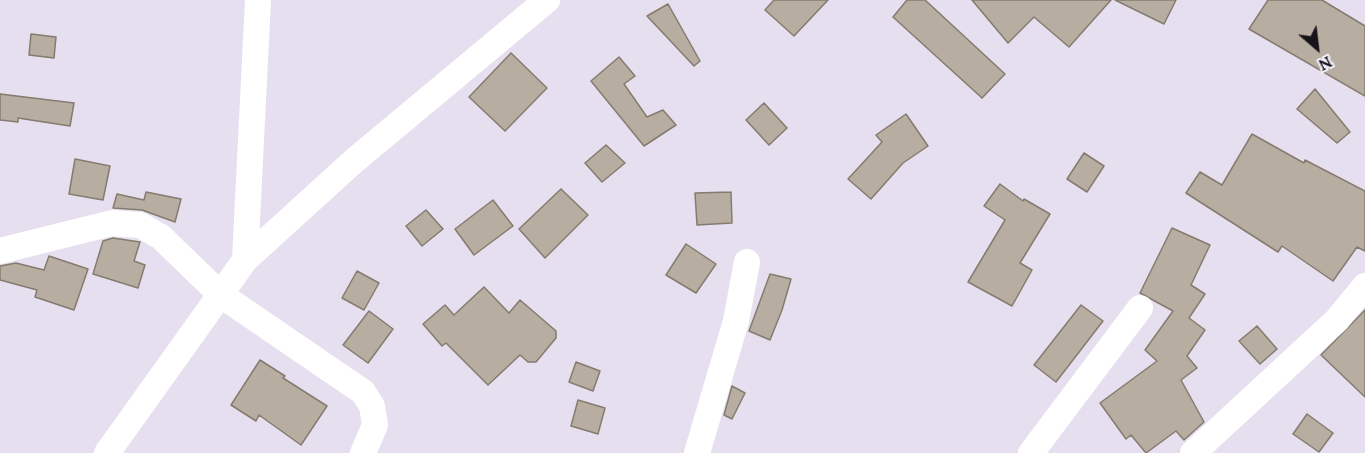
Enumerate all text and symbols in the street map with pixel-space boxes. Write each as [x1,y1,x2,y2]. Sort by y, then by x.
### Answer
north arrow [1287,18,1347,78]
text: N [1315,52,1336,76]

